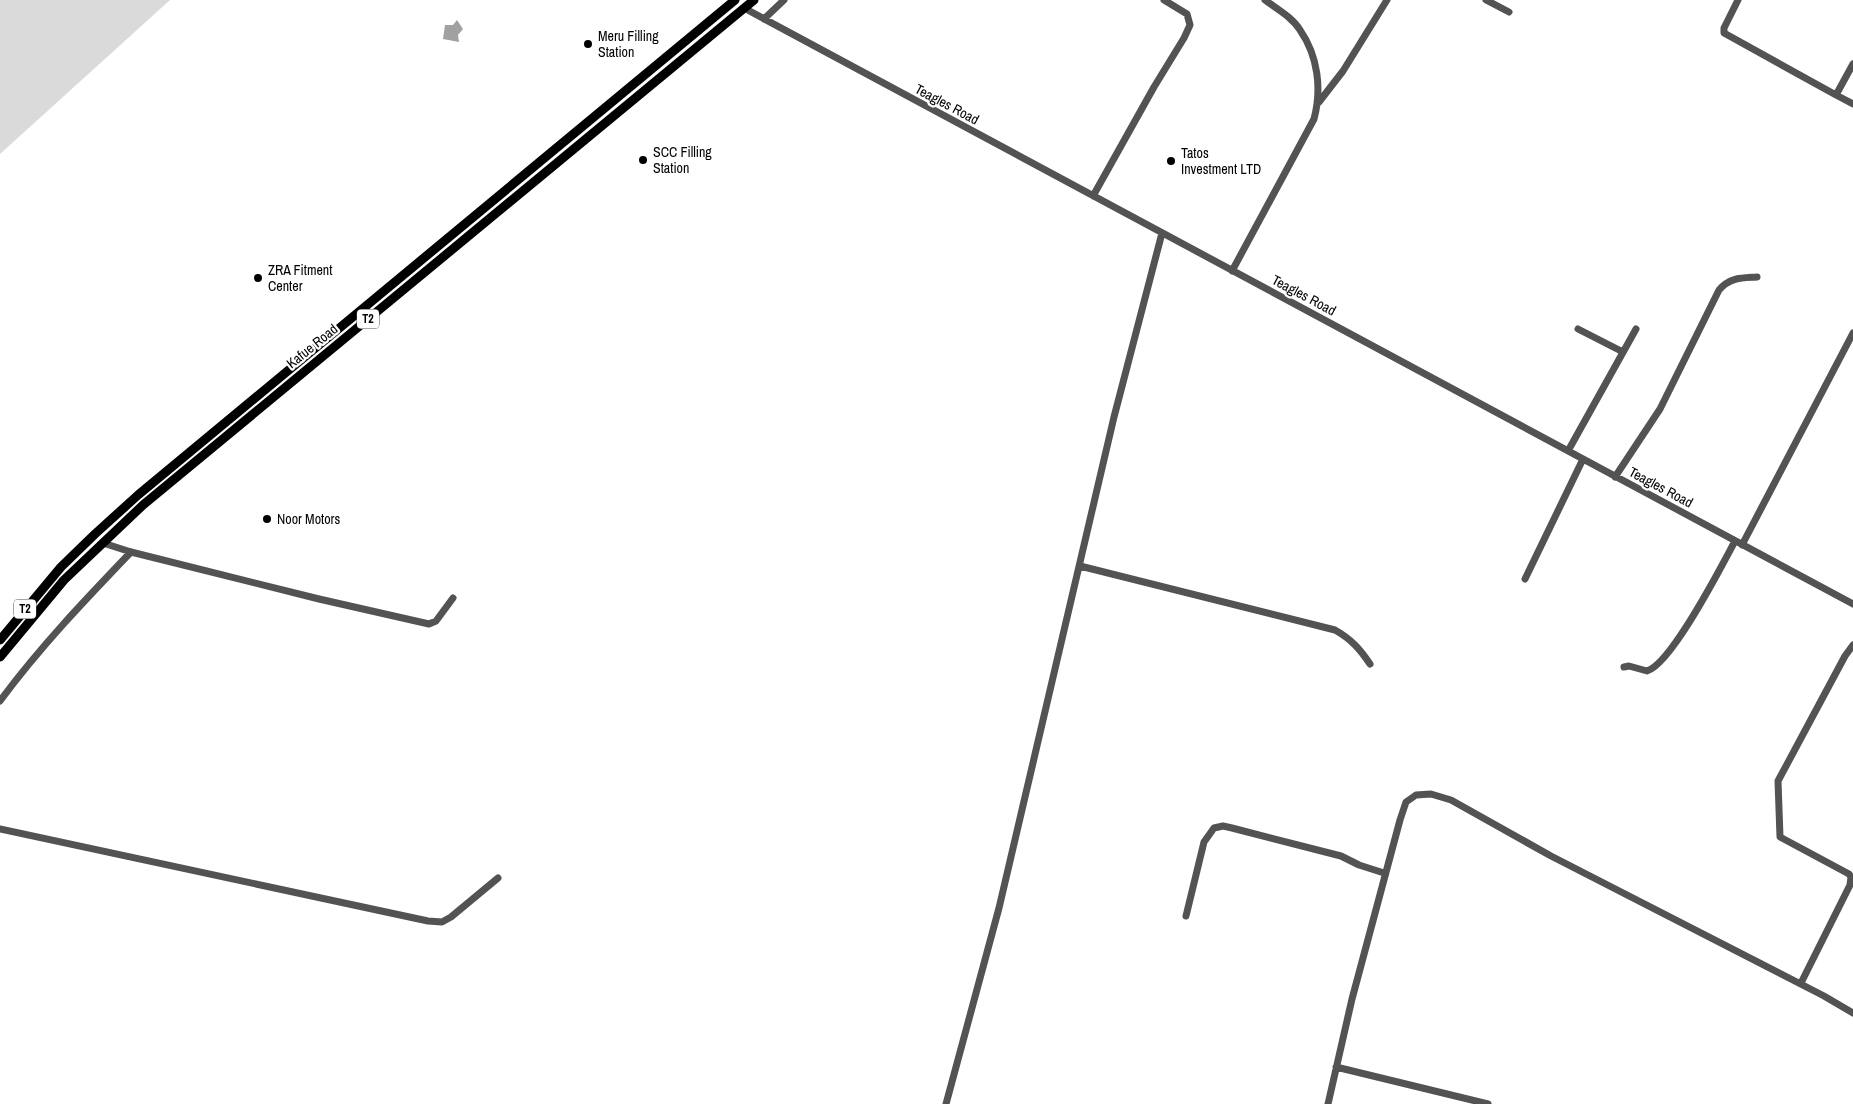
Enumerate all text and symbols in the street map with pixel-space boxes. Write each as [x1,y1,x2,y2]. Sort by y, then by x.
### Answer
place label: Meru Filling Station [598,27,659,61]
marker: Meru Filling Station [582,38,594,50]
street label: Teagles Road [912,80,982,128]
place label: SCC Filling Station [653,143,712,177]
place label: Tatos Investment LTD [1181,144,1261,178]
marker: SCC Filling Station [637,154,649,166]
marker: Tatos Investment LTD [1165,155,1177,167]
place label: ZRA Fitment Center [268,261,332,295]
street label: Teagles Road [1269,271,1339,319]
marker: ZRA Fitment Center [252,272,264,284]
road number: T2 [357,310,379,328]
street label: Kafue Road [283,320,341,372]
street label: Teagles Road [1626,463,1696,511]
place label: Noor Motors [277,510,340,528]
marker: Noor Motors [261,513,273,525]
road number: T2 [14,600,36,618]

